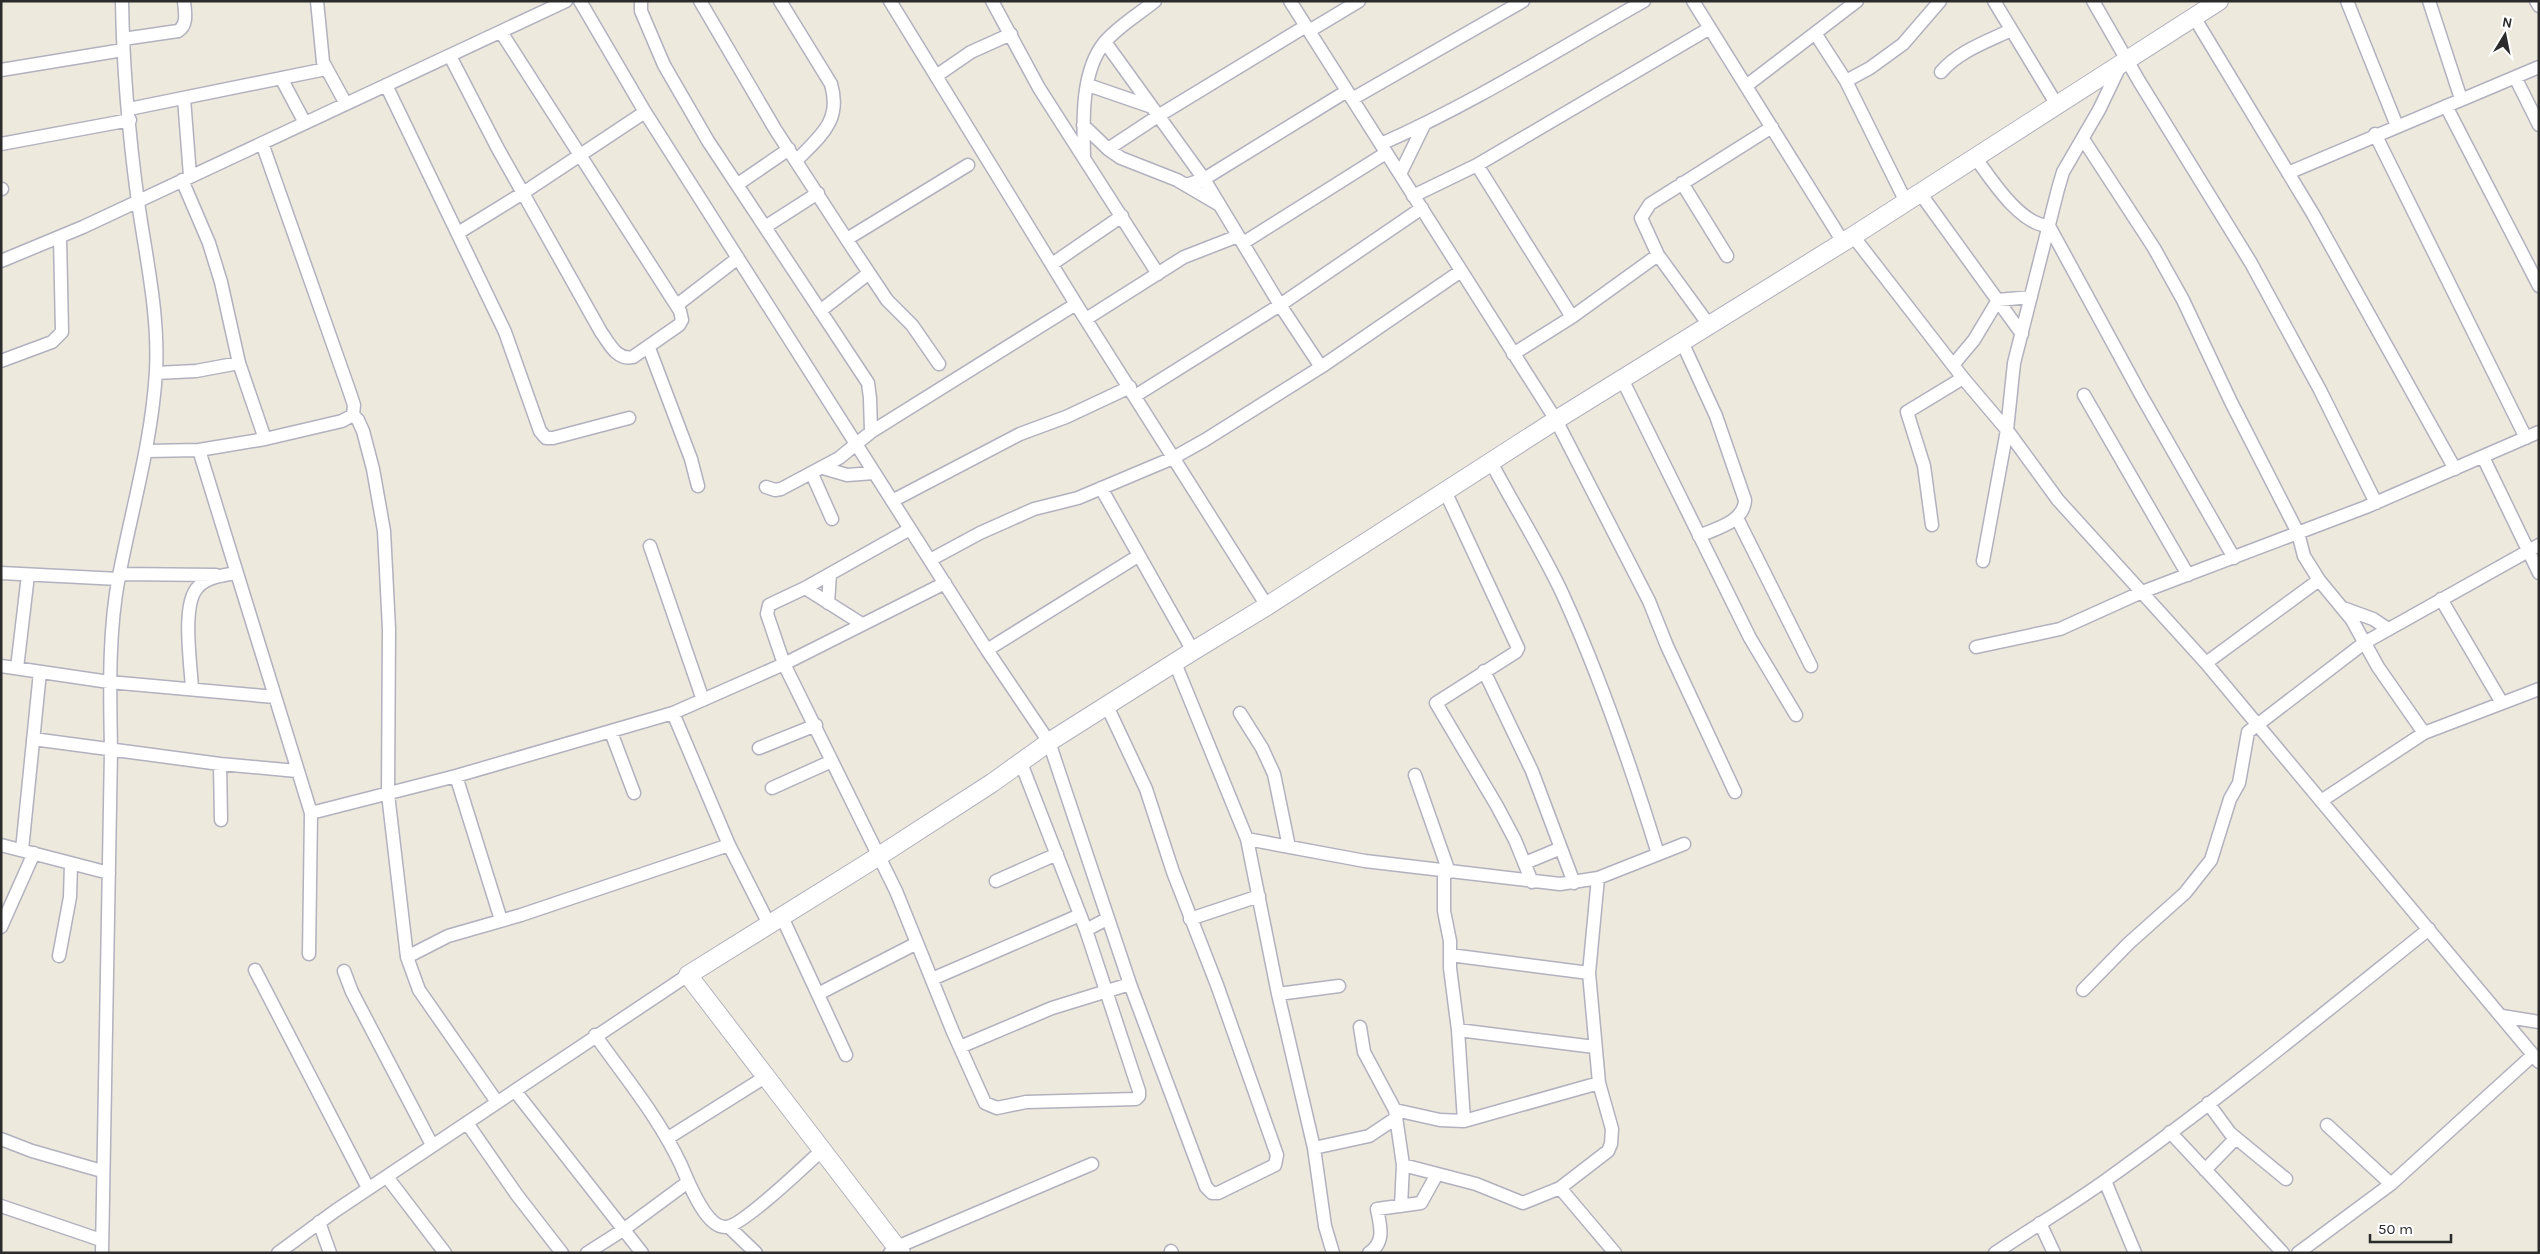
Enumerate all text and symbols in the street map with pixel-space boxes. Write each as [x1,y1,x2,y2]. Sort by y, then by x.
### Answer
north arrow [2480,10,2530,60]
text: N [2501,13,2514,32]
scale bar [2370,1212,2451,1244]
text: 50 m [2378,1220,2413,1238]

